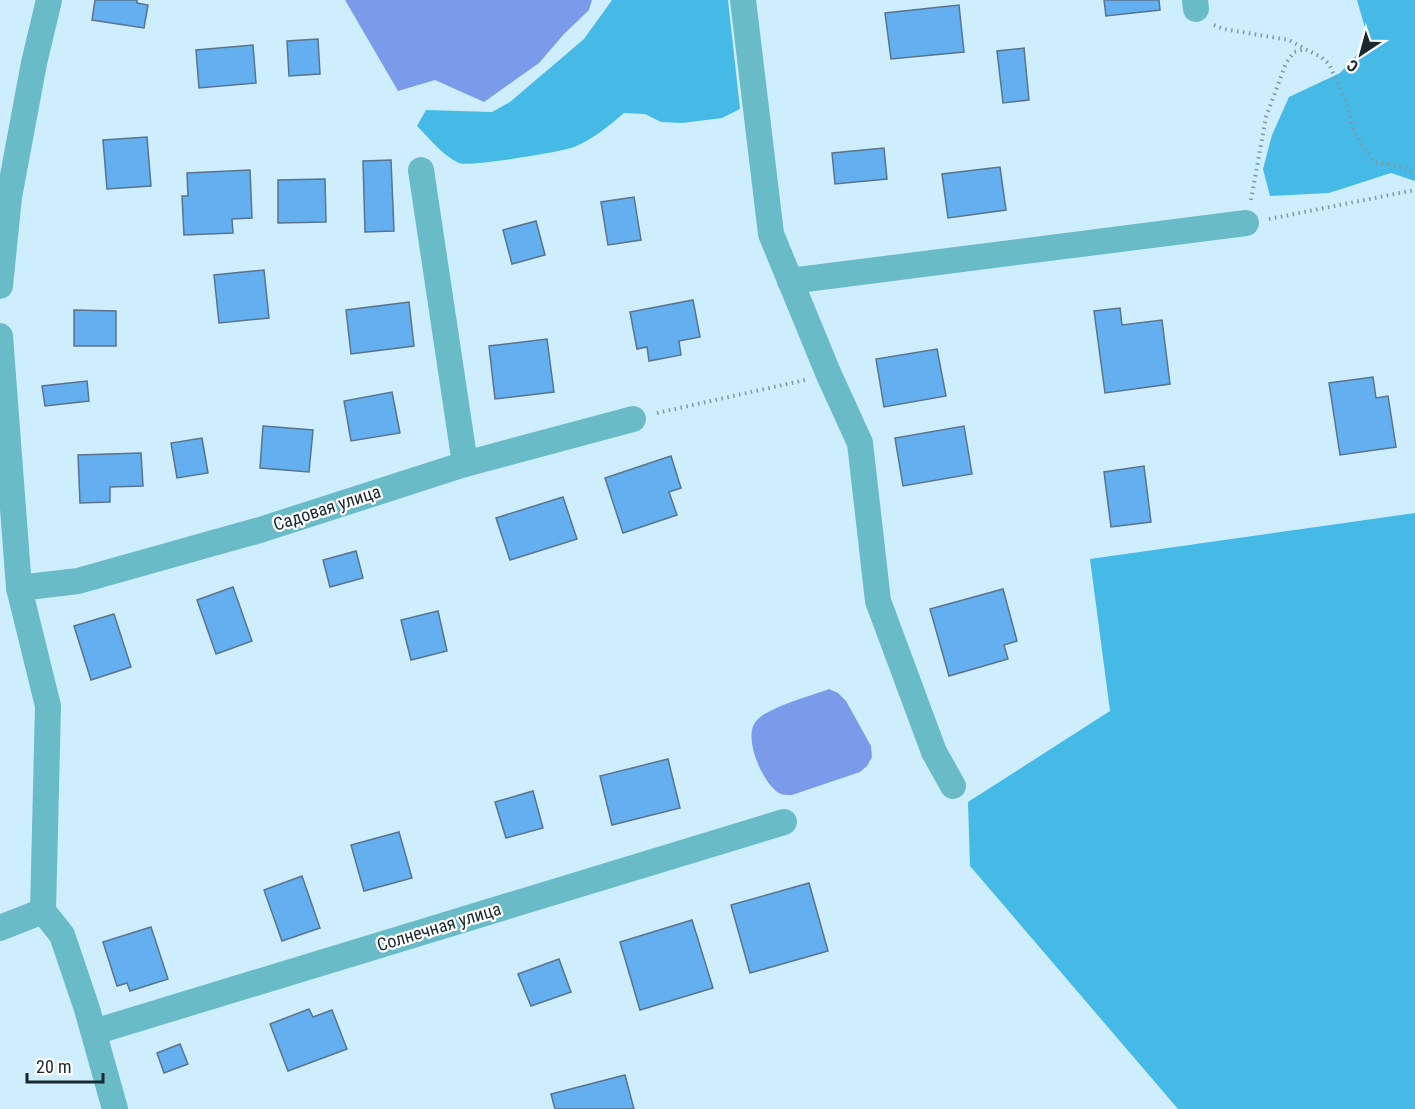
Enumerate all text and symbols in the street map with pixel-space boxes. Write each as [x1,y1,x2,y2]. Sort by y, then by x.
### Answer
north arrow [1331,24,1391,84]
text: С [1343,55,1362,76]
street label: Садовая улица [271,480,383,535]
street label: Солнечная улица [374,898,503,955]
scale bar [27,1046,104,1084]
text: 20 m [36,1056,71,1077]

